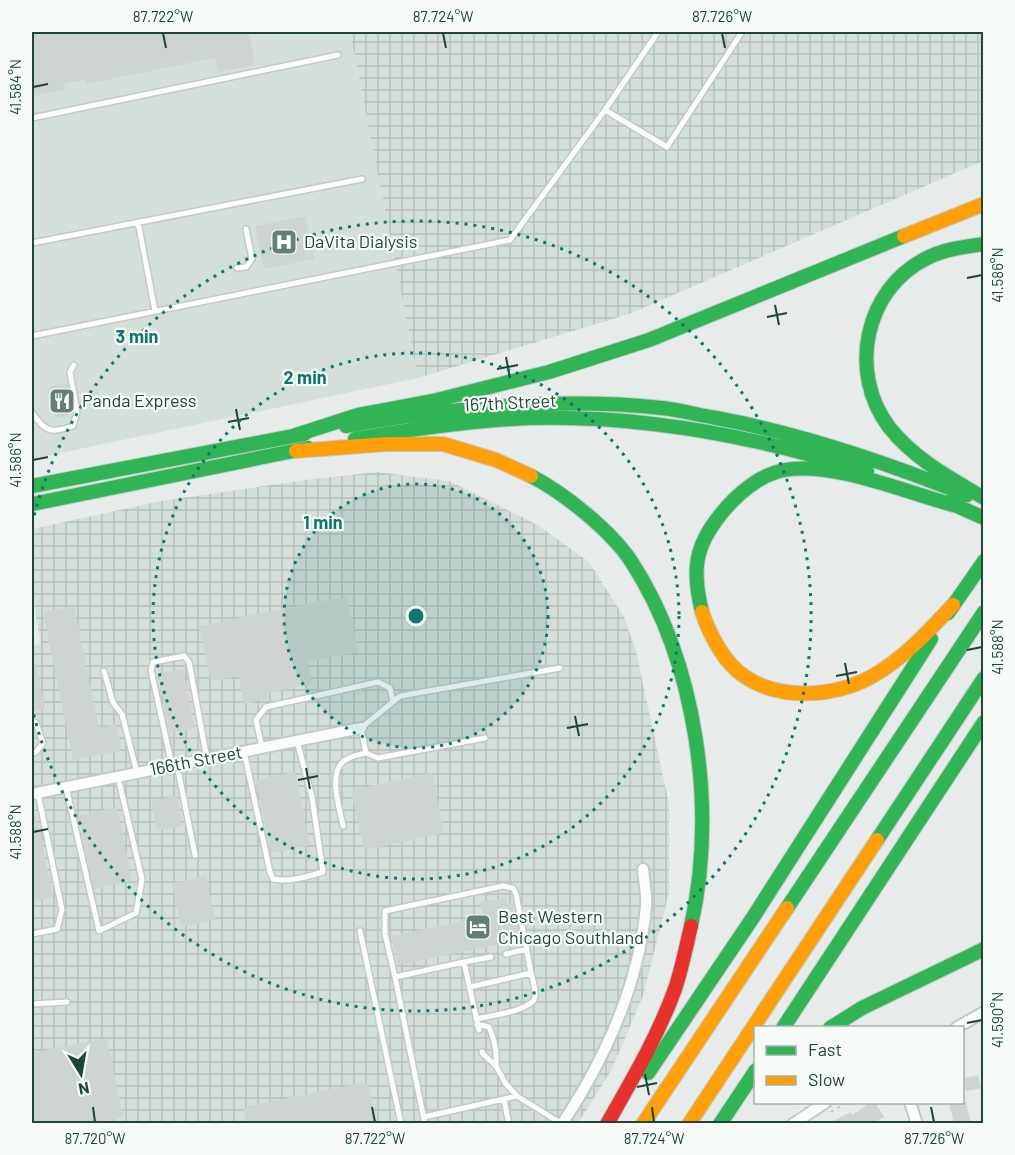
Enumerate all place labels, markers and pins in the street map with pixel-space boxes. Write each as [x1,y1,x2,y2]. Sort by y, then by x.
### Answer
hospital icon: DaVita Dialysis [269,227,299,257]
place label: DaVita Dialysis [304,230,417,252]
restaurant icon: Panda Express [47,386,77,416]
place label: Panda Express [82,389,196,411]
centre of rings [406,606,426,626]
place label: Best Western Chicago Southland [498,905,644,948]
hotel icon: Best Western Chicago Southland [463,912,493,942]

